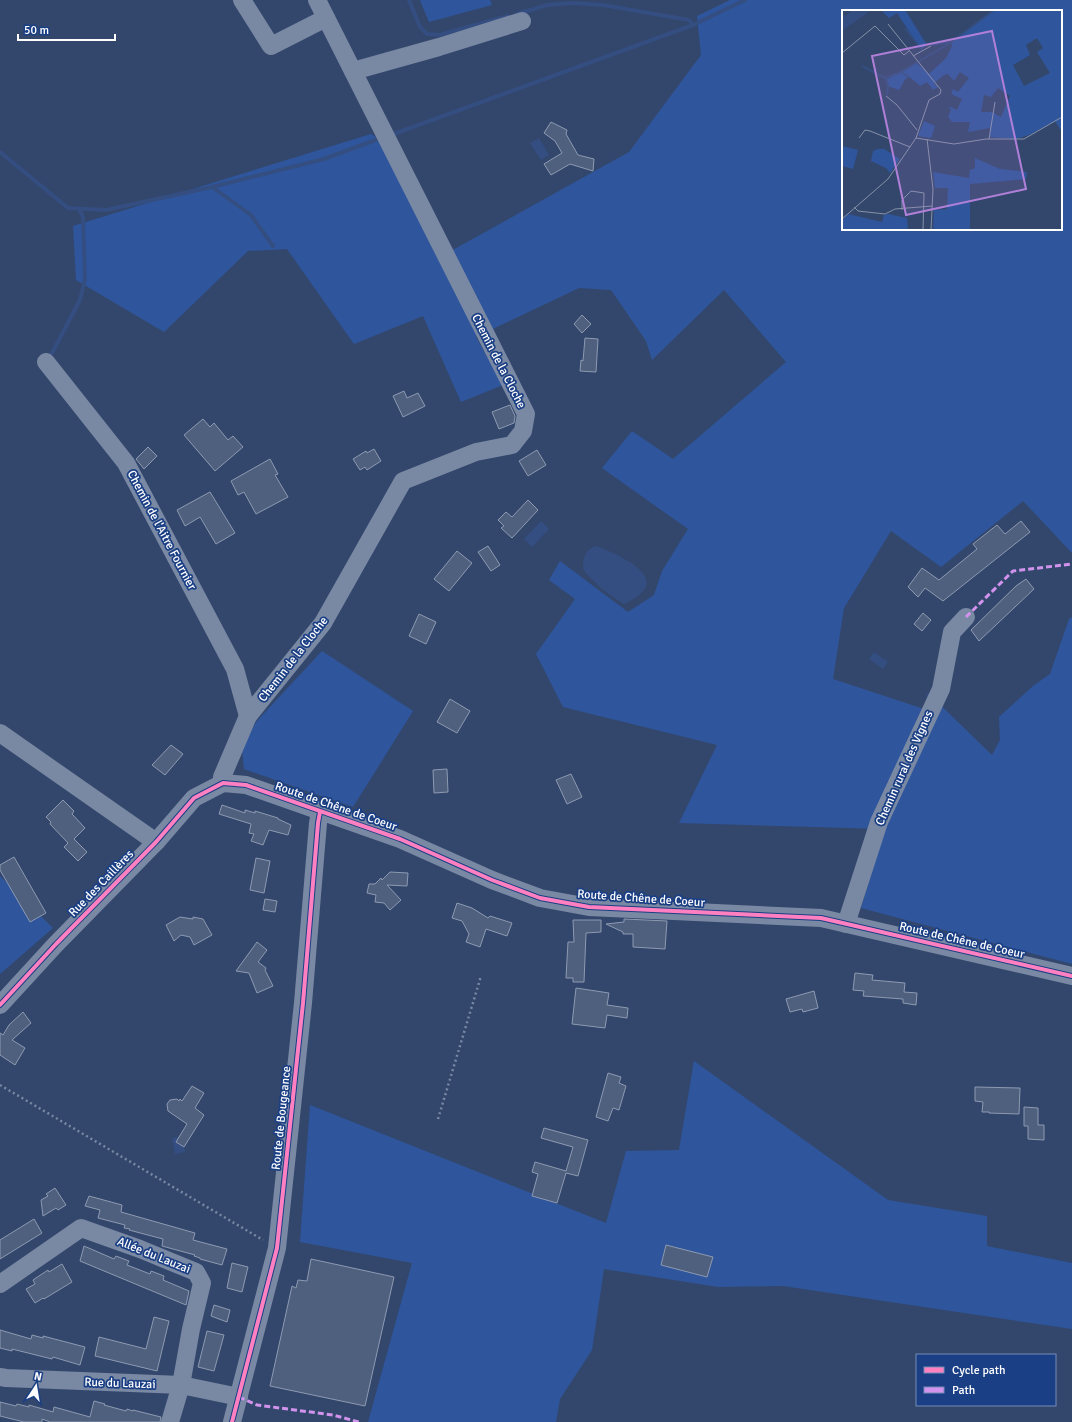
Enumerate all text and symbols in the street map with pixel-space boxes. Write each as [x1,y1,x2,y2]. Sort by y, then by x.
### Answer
inset map [842,10,1062,230]
scale bar [18,16,115,42]
text: 50 m [24,23,49,38]
street label: Chemin de la Cloche [468,311,529,411]
street label: Chemin de l'Aitre Fournier [124,468,200,593]
street label: Chemin de la Cloche [255,614,331,705]
street label: Chemin rural des Vignes [872,709,937,828]
street label: Route de Chêne de Coeur [273,779,399,835]
street label: Rue des Caillères [66,847,137,920]
street label: Route de Chêne de Coeur [577,887,706,910]
street label: Route de Chêne de Coeur [898,919,1026,962]
street label: Route de Bougeance [269,1065,294,1171]
street label: Allée du Lauzai [115,1234,193,1277]
legend [916,1354,1056,1406]
text: Cycle path [952,1363,1005,1378]
north arrow [16,1366,56,1406]
text: N [33,1370,43,1384]
street label: Rue du Lauzai [84,1375,156,1392]
text: Path [952,1383,975,1398]

